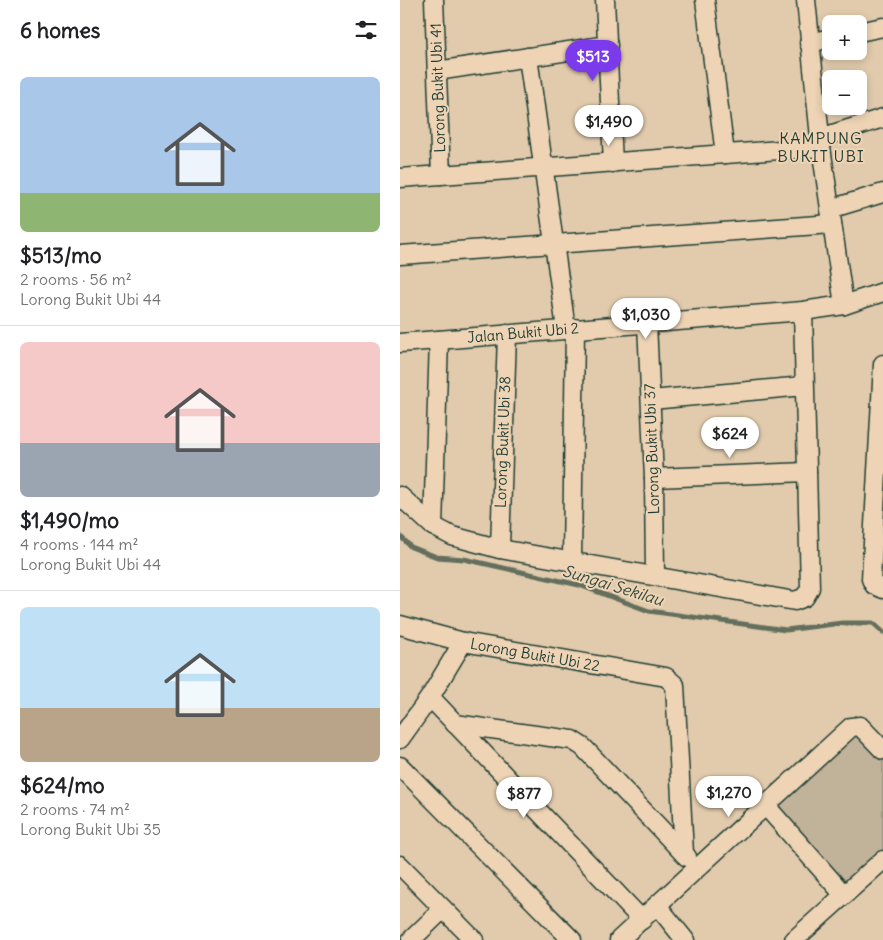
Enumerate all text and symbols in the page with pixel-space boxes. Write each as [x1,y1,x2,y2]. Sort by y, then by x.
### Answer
map controls [822,15,867,115]
button: + [822,15,867,60]
icon: filters [352,16,380,44]
text: 6 homes [20,17,100,44]
street label: Lorong Bukit Ubi 41 [426,23,449,153]
pin: $513 [563,39,623,82]
text: $513 [576,46,610,66]
button: − [822,70,867,115]
pin: $1,490 [568,104,650,147]
icon: home [155,109,245,199]
text: $1,490 [586,111,632,131]
district label: KAMPUNG BUKIT UBI [777,128,865,166]
text: $513/mo [20,242,102,269]
text: 2 rooms · 56 m² [20,269,132,289]
text: Lorong Bukit Ubi 44 [20,289,161,309]
pin: $1,030 [605,298,687,340]
text: $1,030 [622,304,670,324]
street label: Jalan Bukit Ubi 2 [466,318,580,347]
icon: home [155,375,245,465]
street label: Lorong Bukit Ubi 38 [491,376,514,508]
street label: Lorong Bukit Ubi 37 [640,383,663,515]
pin: $624 [700,416,760,459]
text: $624 [712,423,748,443]
text: $1,490/mo [20,507,119,534]
text: 4 rooms · 144 m² [20,534,139,554]
text: Lorong Bukit Ubi 44 [20,554,161,574]
water label: Sungai Sekilau [560,560,667,610]
street label: Lorong Bukit Ubi 22 [469,634,601,675]
icon: home [155,640,245,730]
text: $624/mo [20,772,105,799]
pin: $877 [494,776,554,819]
pin: $1,270 [688,776,770,818]
text: $1,270 [706,782,752,802]
text: $877 [507,783,541,803]
text: 2 rooms · 74 m² [20,799,130,819]
text: Lorong Bukit Ubi 35 [20,819,161,839]

